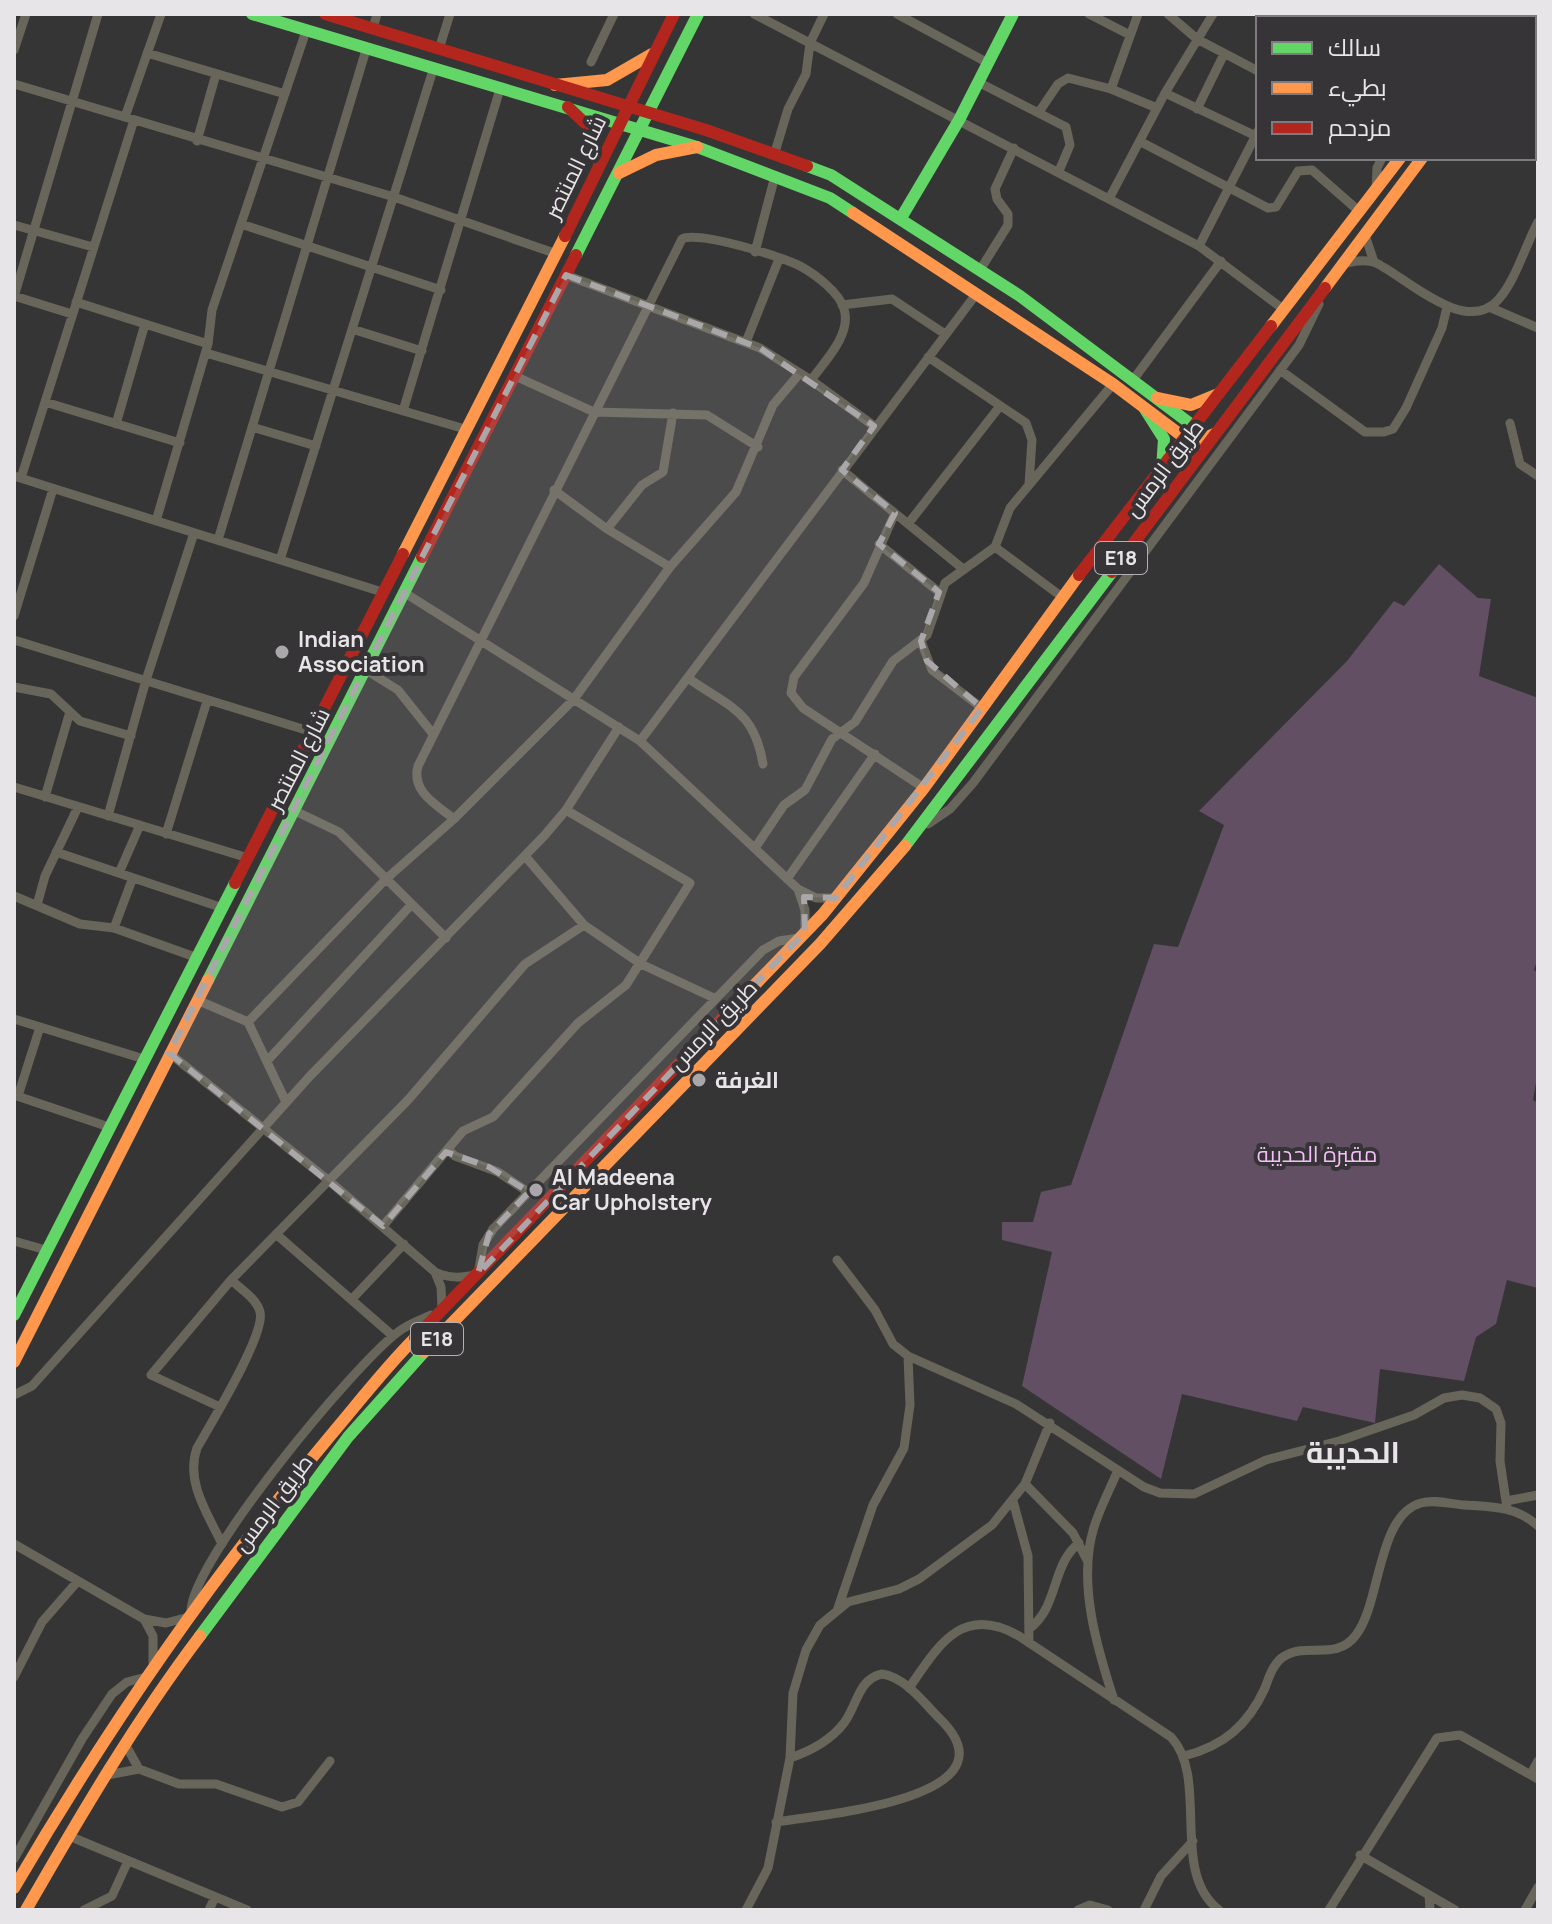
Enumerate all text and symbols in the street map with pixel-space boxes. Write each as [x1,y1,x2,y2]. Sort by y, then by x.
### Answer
legend [1256,16,1536,160]
text: سالك [1328,30,1381,63]
text: بطيء [1328,70,1387,107]
street label: شارع المنتصر [536,110,613,225]
text: مزدحم [1328,110,1391,144]
street label: طريق الرمس [1117,413,1211,523]
road number: E18 [1095,542,1147,574]
place label: Indian Association [298,624,424,679]
marker: Indian Association [273,643,291,661]
street label: شارع المنتصر [258,703,337,817]
street label: طريق الرمس [662,973,764,1077]
place label: الغرفة [715,1065,779,1095]
marker: الغرفة [690,1071,708,1089]
park label: مقبرة الحديبة [1257,1139,1377,1169]
place label: Al Madeena Car Upholstery [552,1162,713,1217]
marker: Al Madeena Car Upholstery [527,1181,545,1199]
road number: E18 [411,1323,463,1355]
district label: الحديبة [1306,1431,1400,1472]
street label: طريق الرمس [226,1448,320,1558]

